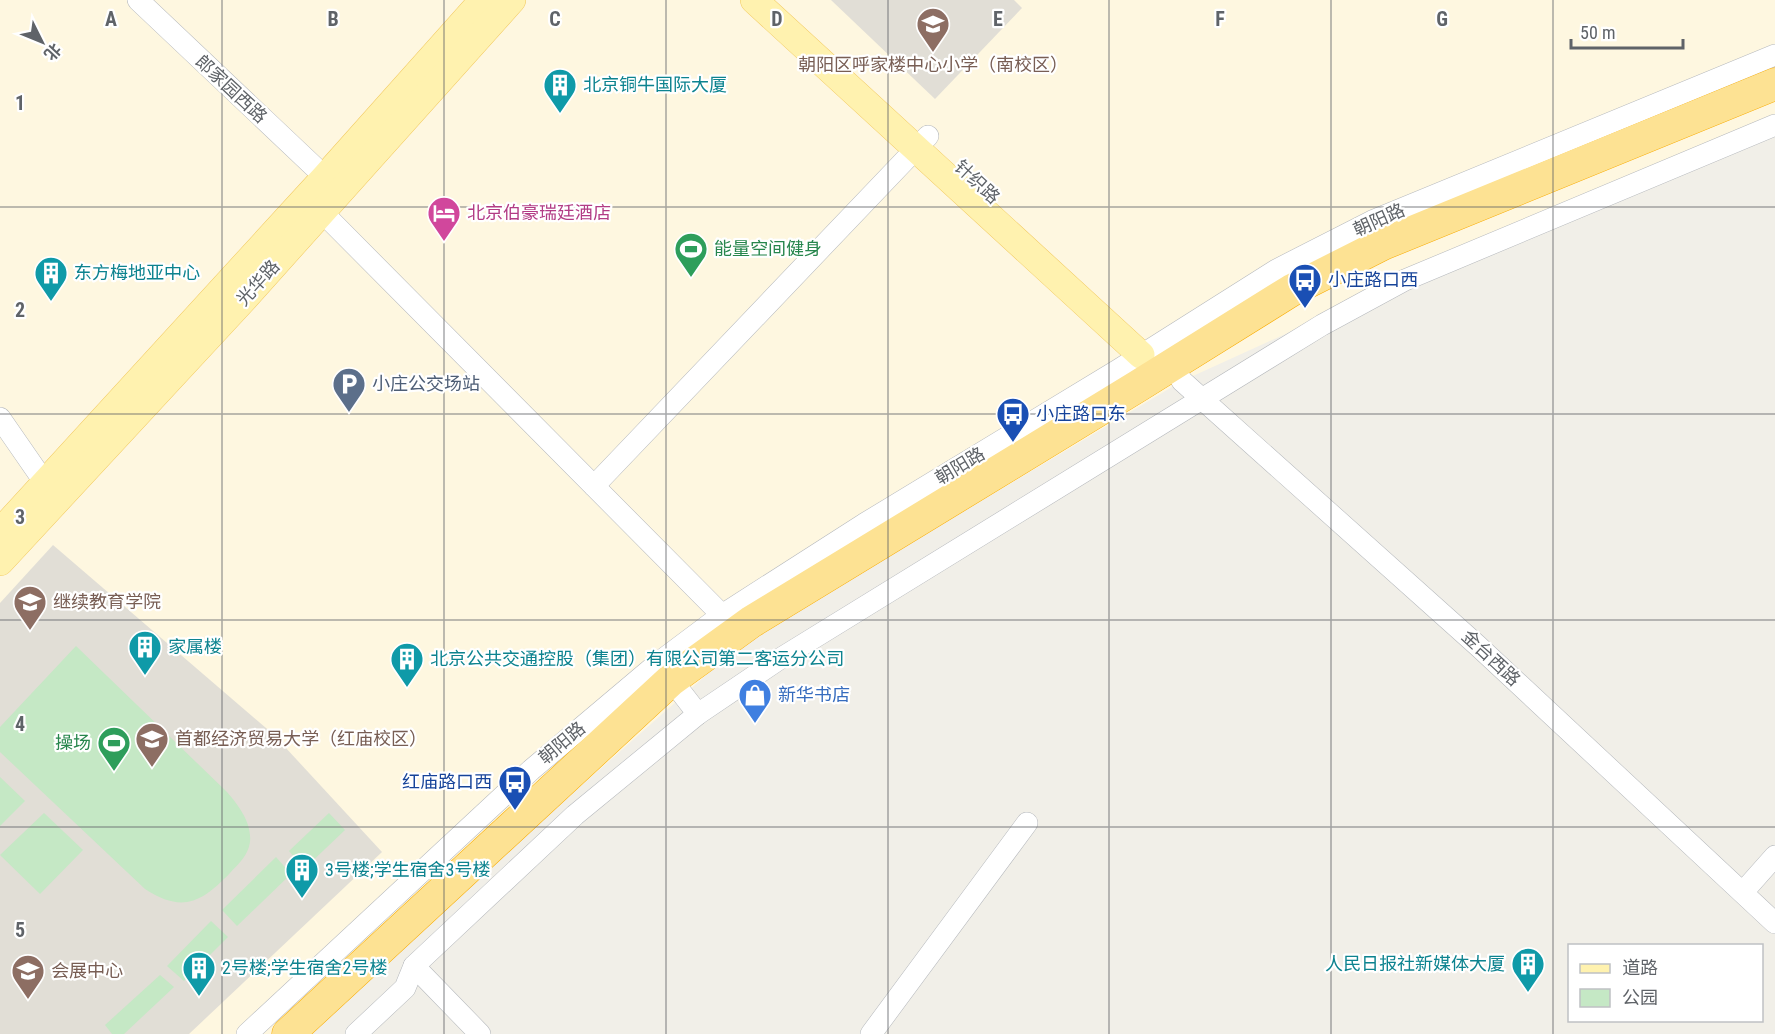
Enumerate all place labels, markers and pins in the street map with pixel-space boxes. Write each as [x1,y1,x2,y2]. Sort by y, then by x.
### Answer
school or university icon: 朝阳区呼家楼中心小学（南校区） [915,6,951,53]
place label: 朝阳区呼家楼中心小学（南校区） [798,54,1068,75]
building icon: 北京铜牛国际大厦 [542,67,578,114]
place label: 北京铜牛国际大厦 [583,74,727,95]
hotel icon: 北京伯豪瑞廷酒店 [426,195,462,242]
place label: 北京伯豪瑞廷酒店 [467,202,611,223]
sports icon: 能量空间健身 [673,231,709,278]
place label: 能量空间健身 [714,238,822,259]
building icon: 东方梅地亚中心 [33,255,69,302]
place label: 东方梅地亚中心 [74,262,200,283]
bus stop icon: 小庄路口西 [1287,262,1323,309]
place label: 小庄路口西 [1328,269,1418,290]
parking icon: 小庄公交场站 [331,366,367,413]
place label: 小庄公交场站 [372,373,480,394]
bus stop icon: 小庄路口东 [995,396,1031,443]
place label: 小庄路口东 [1036,403,1126,424]
school or university icon: 继续教育学院 [12,584,48,631]
place label: 继续教育学院 [53,591,161,612]
building icon: 家属楼 [127,629,163,676]
place label: 家属楼 [168,636,222,657]
building icon: 北京公共交通控股（集团）有限公司第二客运分公司 [389,641,425,688]
place label: 北京公共交通控股（集团）有限公司第二客运分公司 [430,648,844,669]
shop icon: 新华书店 [737,677,773,724]
place label: 新华书店 [778,684,850,705]
school or university icon: 首都经济贸易大学（红庙校区） [134,721,170,768]
sports icon: 操场 [96,725,132,772]
place label: 首都经济贸易大学（红庙校区） [175,728,427,749]
place label: 操场 [55,732,91,753]
bus stop icon: 红庙路口西 [497,764,533,811]
place label: 红庙路口西 [402,771,492,792]
building icon: 3号楼;学生宿舍3号楼 [284,852,320,899]
place label: 3号楼;学生宿舍3号楼 [325,859,490,880]
building icon: 人民日报社新媒体大厦 [1510,946,1546,993]
building icon: 2号楼;学生宿舍2号楼 [181,950,217,997]
school or university icon: 会展中心 [10,953,46,1000]
place label: 人民日报社新媒体大厦 [1325,953,1505,974]
place label: 2号楼;学生宿舍2号楼 [222,957,387,978]
place label: 会展中心 [51,960,123,981]

